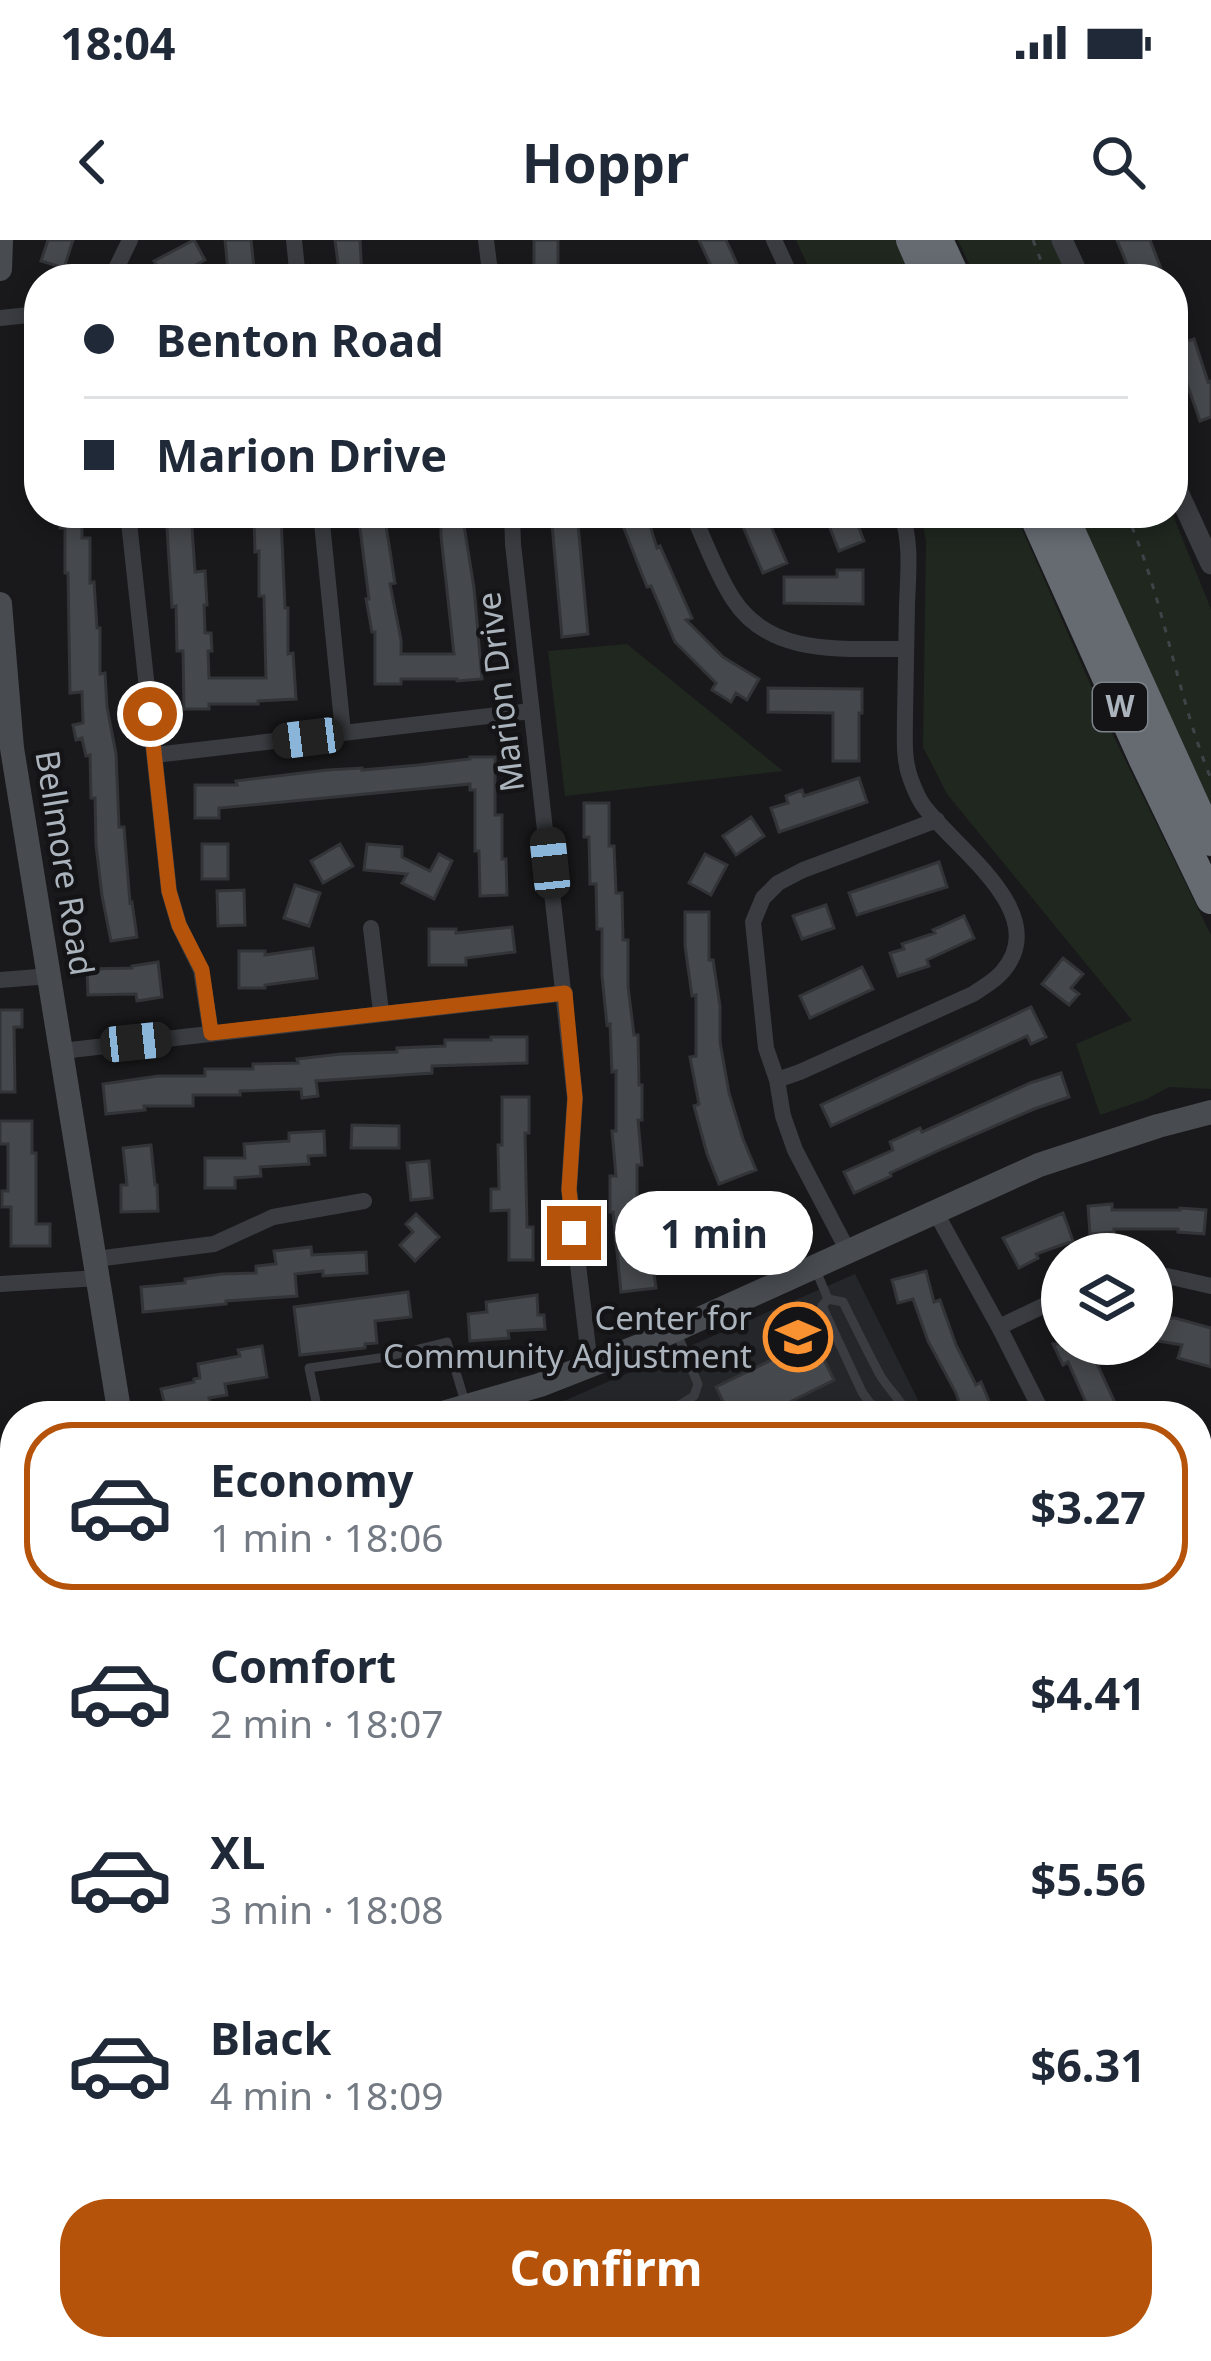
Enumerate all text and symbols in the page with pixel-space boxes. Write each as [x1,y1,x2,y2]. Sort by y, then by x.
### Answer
text: 18:04 [60,12,176,73]
text: Hoppr [522,125,689,199]
icon: back [60,129,126,195]
icon: search [1085,129,1151,195]
text: Benton Road [156,309,444,370]
text: Marion Drive [156,424,447,485]
street label: Marion Drive [465,589,534,795]
road number: W [1093,683,1147,731]
route start [123,687,177,741]
car [270,716,346,760]
street label: Bellmore Road [25,747,106,979]
car [528,825,572,901]
car [98,1020,174,1064]
callout: 1 min [616,1191,814,1275]
route end [547,1206,601,1260]
text: 1 min [660,1206,768,1259]
map controls [1041,1233,1173,1365]
button: layers [1041,1233,1173,1365]
place label: Center for Community Adjustment [383,1295,752,1378]
school or university icon: Center for Community Adjustment [763,1302,833,1372]
text: Economy [210,1449,414,1510]
icon: car [66,1452,174,1560]
text: $3.27 [1030,1476,1146,1537]
text: 1 min · 18:06 [210,1510,444,1563]
text: Comfort [210,1635,396,1696]
icon: car [66,1638,174,1746]
text: $4.41 [1030,1662,1146,1723]
text: 2 min · 18:07 [210,1696,444,1749]
text: XL [210,1821,265,1882]
icon: car [66,1824,174,1932]
text: $5.56 [1030,1848,1146,1909]
text: 3 min · 18:08 [210,1882,444,1935]
text: Black [210,2007,331,2068]
icon: car [66,2010,174,2118]
text: $6.31 [1030,2034,1146,2095]
text: 4 min · 18:09 [210,2068,444,2121]
button: Confirm [60,2199,1152,2337]

